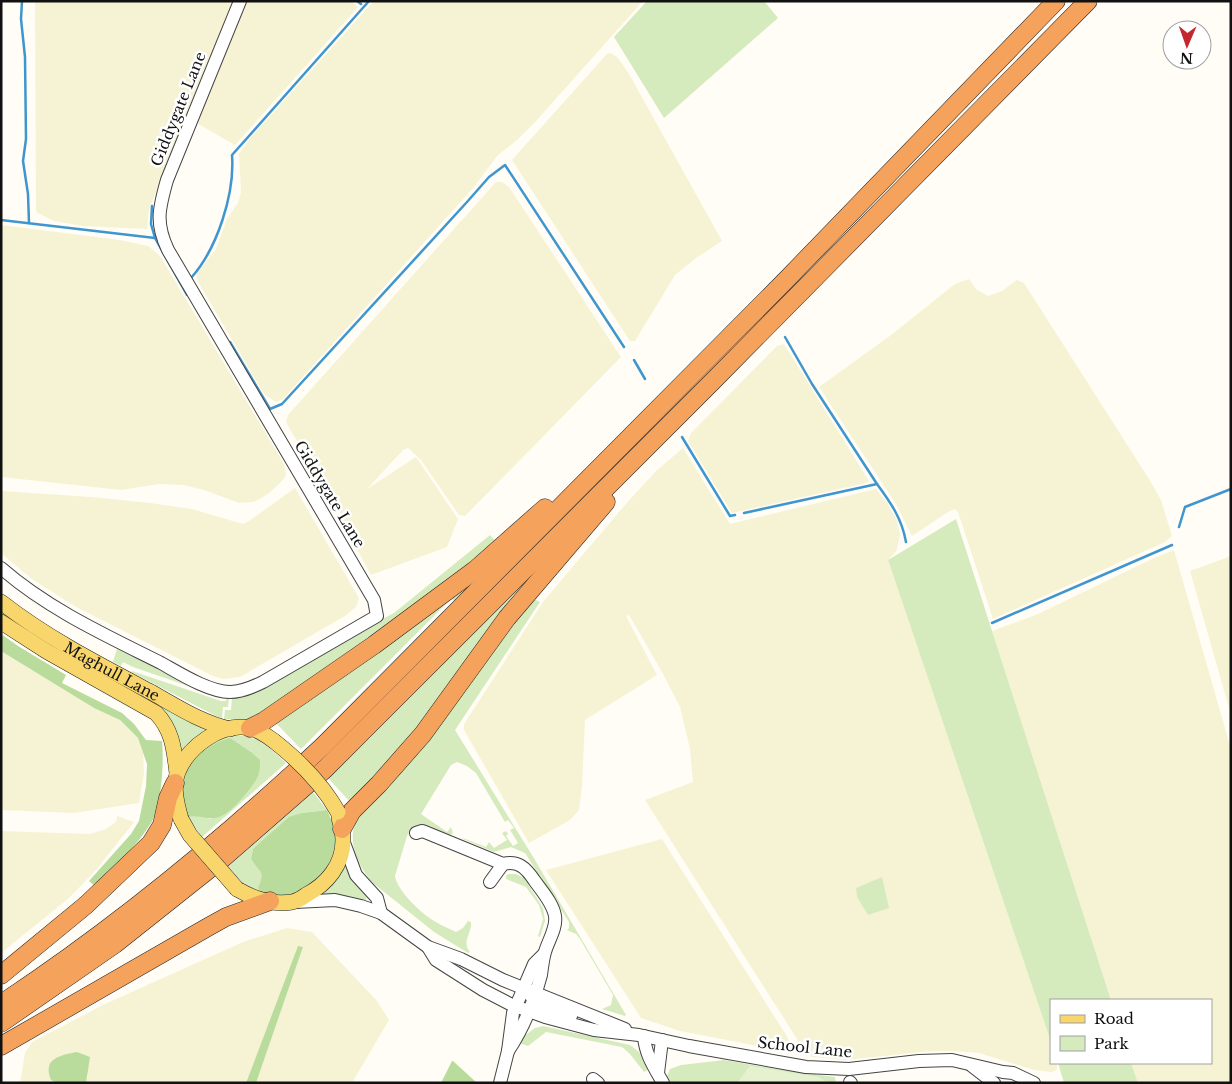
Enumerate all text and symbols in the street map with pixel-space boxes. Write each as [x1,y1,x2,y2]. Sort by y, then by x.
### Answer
north arrow [1162,20,1212,70]
street label: Giddygate Lane [146,49,210,169]
text: N [1180,49,1193,67]
street label: Giddygate Lane [291,437,369,551]
street label: Maghull Lane [61,637,163,705]
legend [1050,999,1212,1064]
text: Road [1094,1009,1134,1028]
street label: School Lane [757,1033,853,1061]
text: Park [1094,1034,1130,1053]

